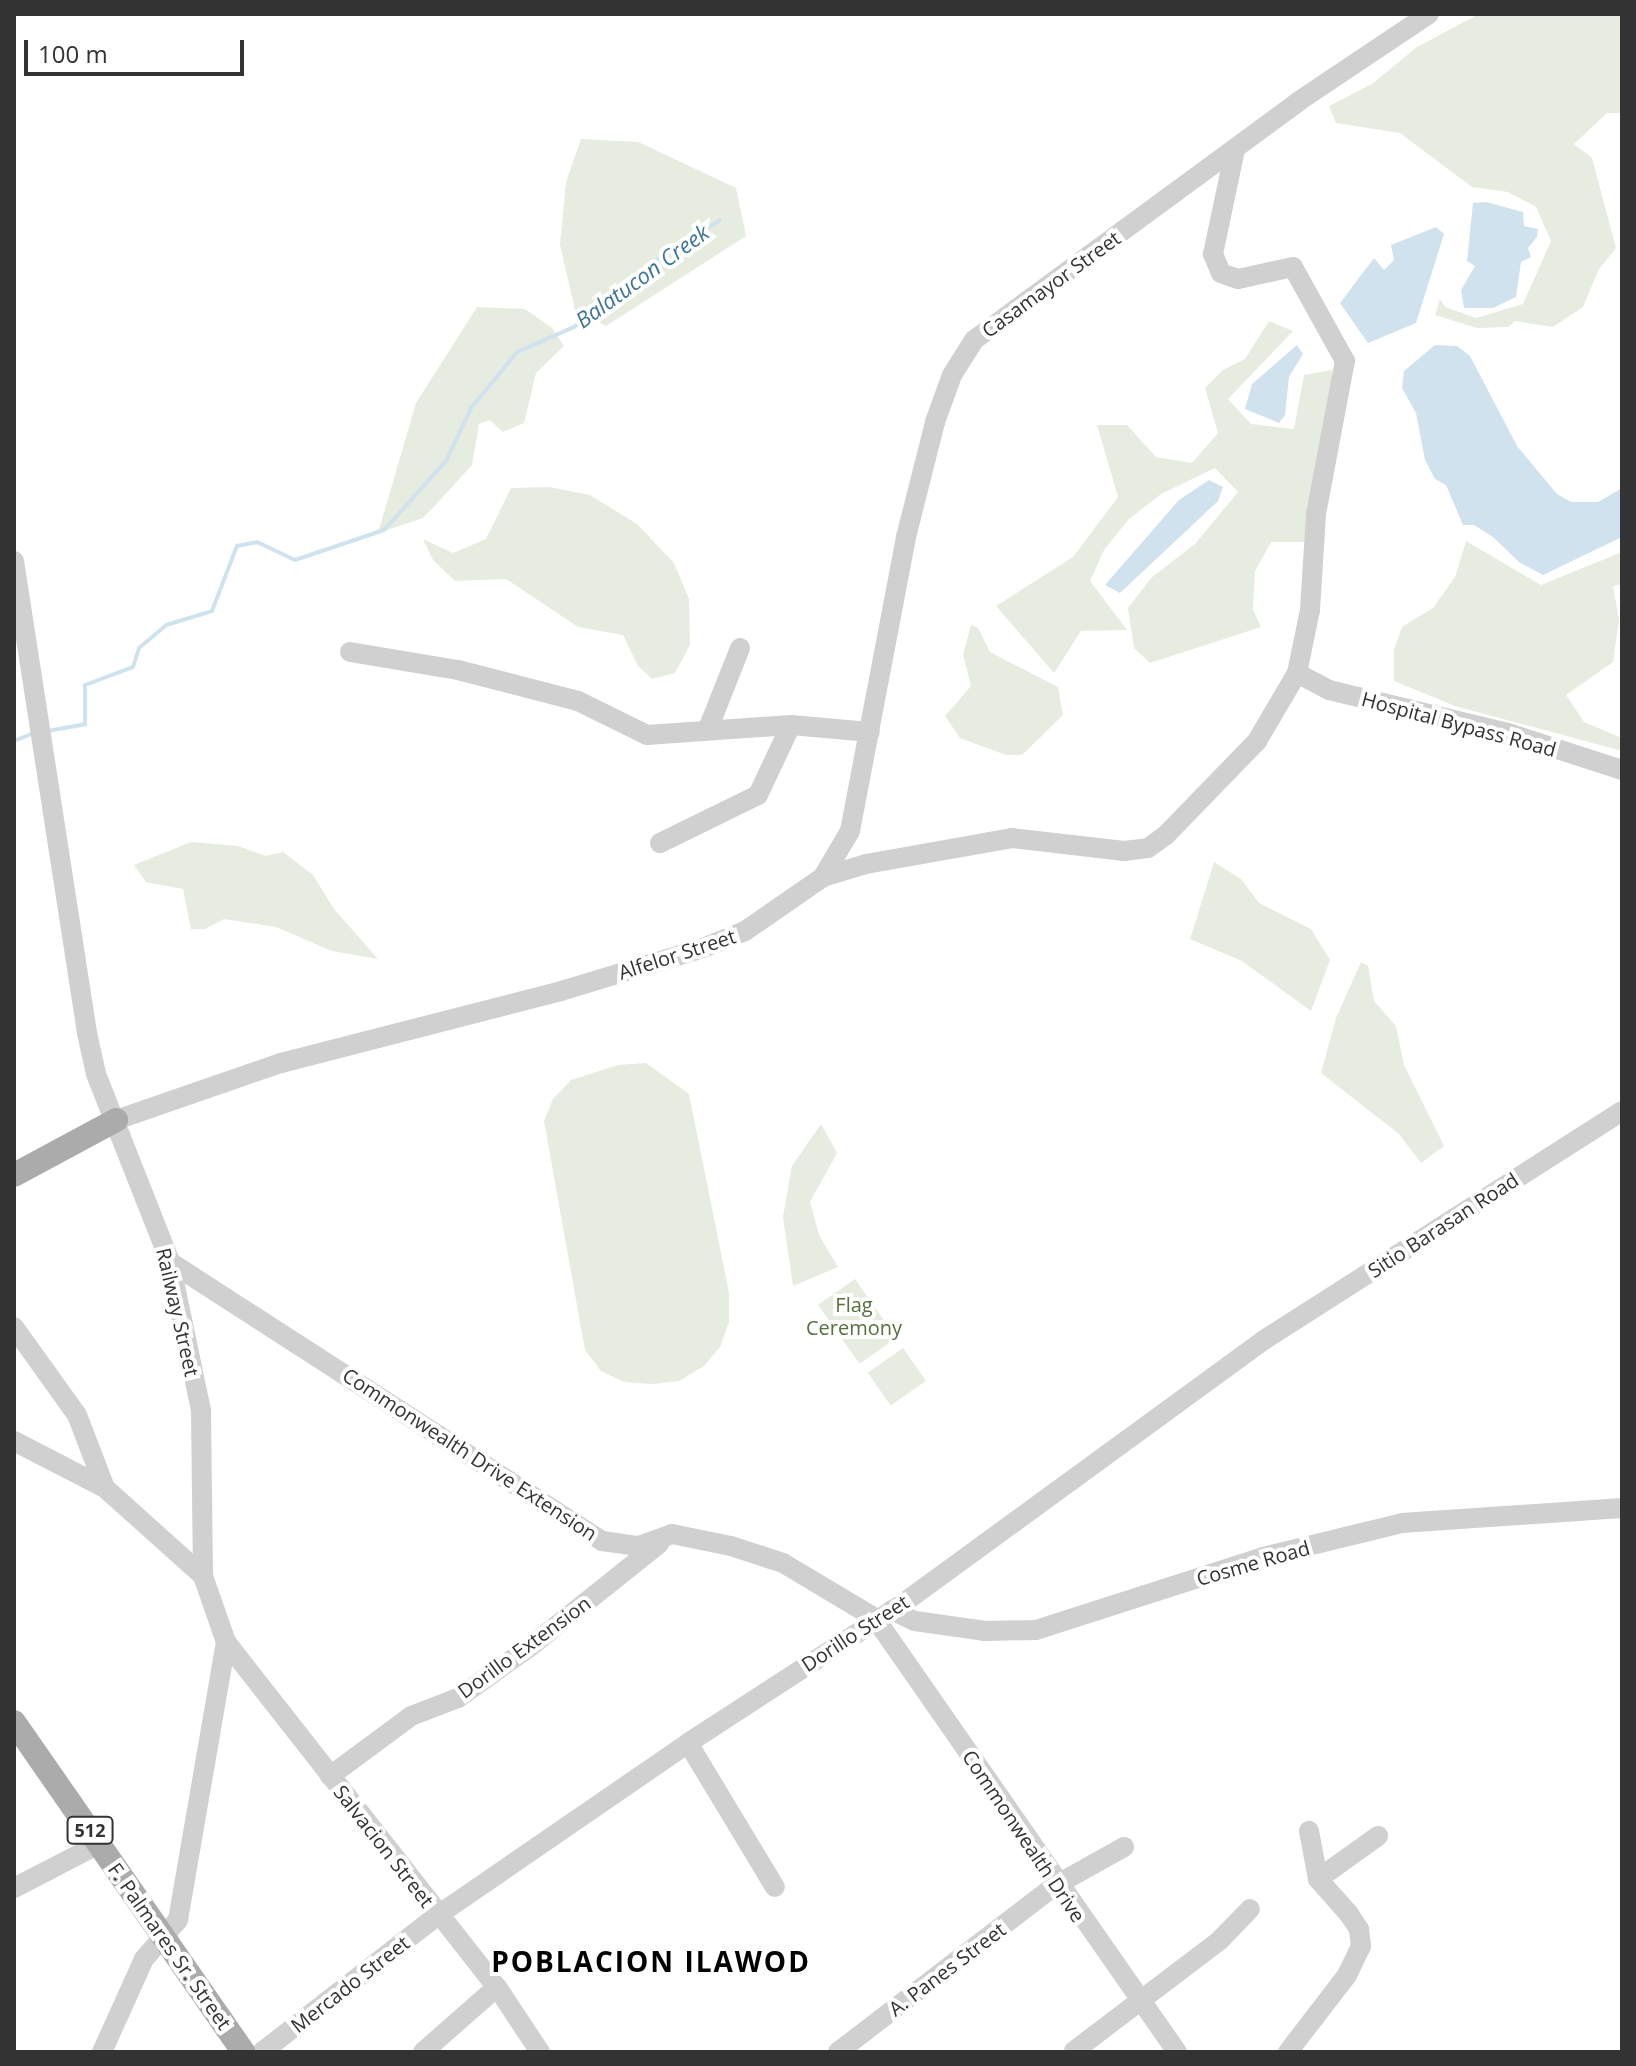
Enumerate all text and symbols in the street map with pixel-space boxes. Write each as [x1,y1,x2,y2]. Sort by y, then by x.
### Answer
scale bar [28,24,248,74]
text: 100 m [38,37,108,70]
water label: Balatucon Creek [570,219,714,333]
street label: Casamayor Street [977,226,1125,342]
street label: Hospital Bypass Road [1359,686,1559,762]
street label: Alfelor Street [615,924,739,984]
street label: Sitio Barasan Road [1363,1167,1523,1283]
street label: Railway Street [152,1245,204,1379]
park label: Flag Ceremony [806,1293,902,1340]
street label: Commonwealth Drive Extension [338,1363,602,1545]
street label: Cosme Road [1194,1535,1312,1591]
street label: Dorillo Street [797,1589,913,1677]
street label: Dorillo Extension [453,1591,595,1703]
street label: Commonwealth Drive [957,1745,1091,1927]
street label: Salvacion Street [329,1780,439,1912]
road number: 512 [66,1816,114,1844]
street label: F. Palmares Sr. Street [103,1858,237,2034]
street label: A. Panes Street [884,1917,1010,2021]
street label: Mercado Street [286,1930,414,2038]
district label: POBLACION ILAWOD [491,1944,811,1978]

